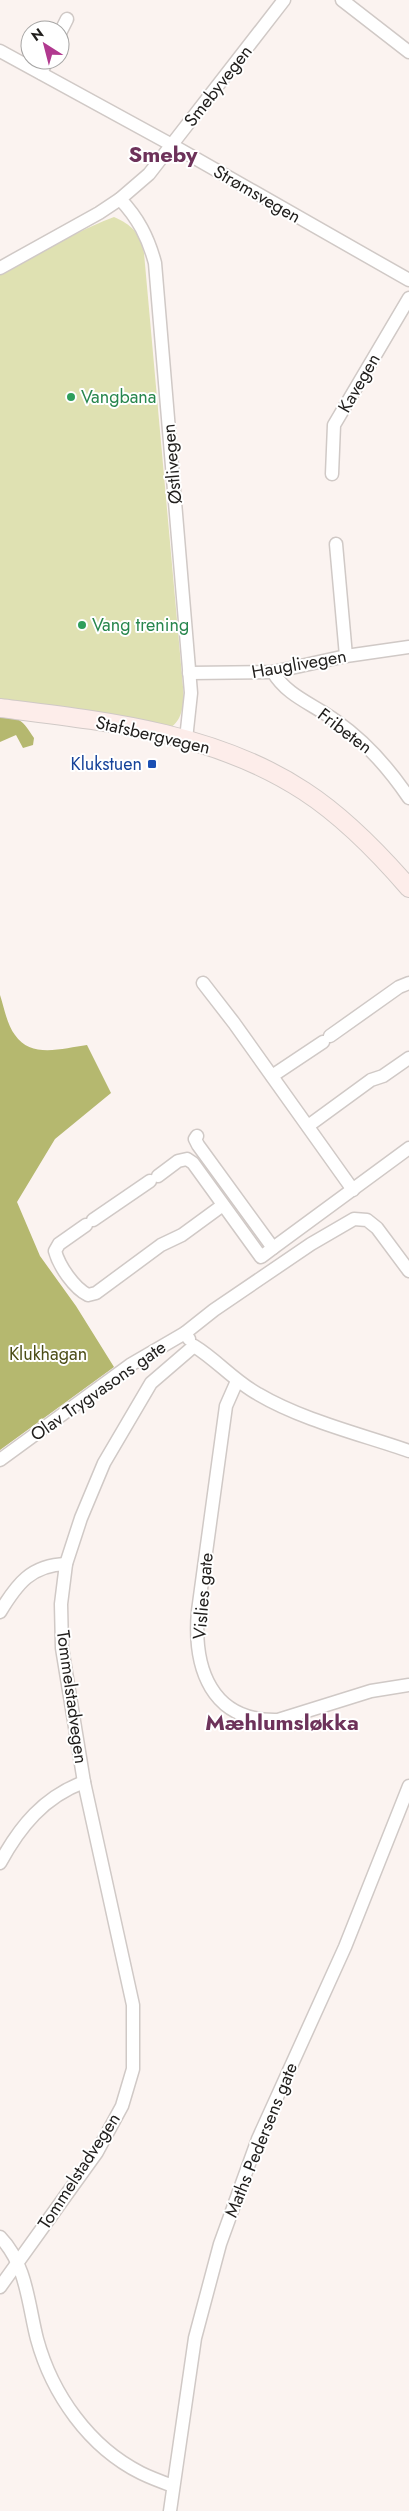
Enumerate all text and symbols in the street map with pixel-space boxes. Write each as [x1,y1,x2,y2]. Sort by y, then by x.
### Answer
north arrow [20,20,70,70]
text: N [27,23,48,46]
street label: Smebyvegen [178,40,258,132]
district label: Smeby [128,138,198,170]
street label: Strømsvegen [208,158,306,230]
street label: Kavegen [332,349,386,417]
place label: Vangbana [81,384,156,410]
marker: Vangbana [65,391,77,403]
street label: Østlivegen [156,423,188,505]
place label: Vang trening [92,612,189,638]
marker: Vang trening [76,619,88,631]
street label: Hauglivegen [249,643,349,685]
street label: Fribeten [312,702,378,760]
street label: Stafsbergvegen [93,709,213,761]
place label: Klukstuen [71,751,142,777]
marker: Klukstuen [146,758,158,770]
street label: Olav Trygvasons gate [25,1334,171,1448]
park label: Klukhagan [9,1341,87,1367]
street label: Vislies gate [186,1551,220,1641]
street label: Tommelstadvegen [50,1629,94,1765]
district label: Mæhlumsløkka [205,1706,359,1738]
street label: Maths Pedersens gate [218,2059,304,2221]
street label: Tommelstadvegen [32,2108,126,2234]

